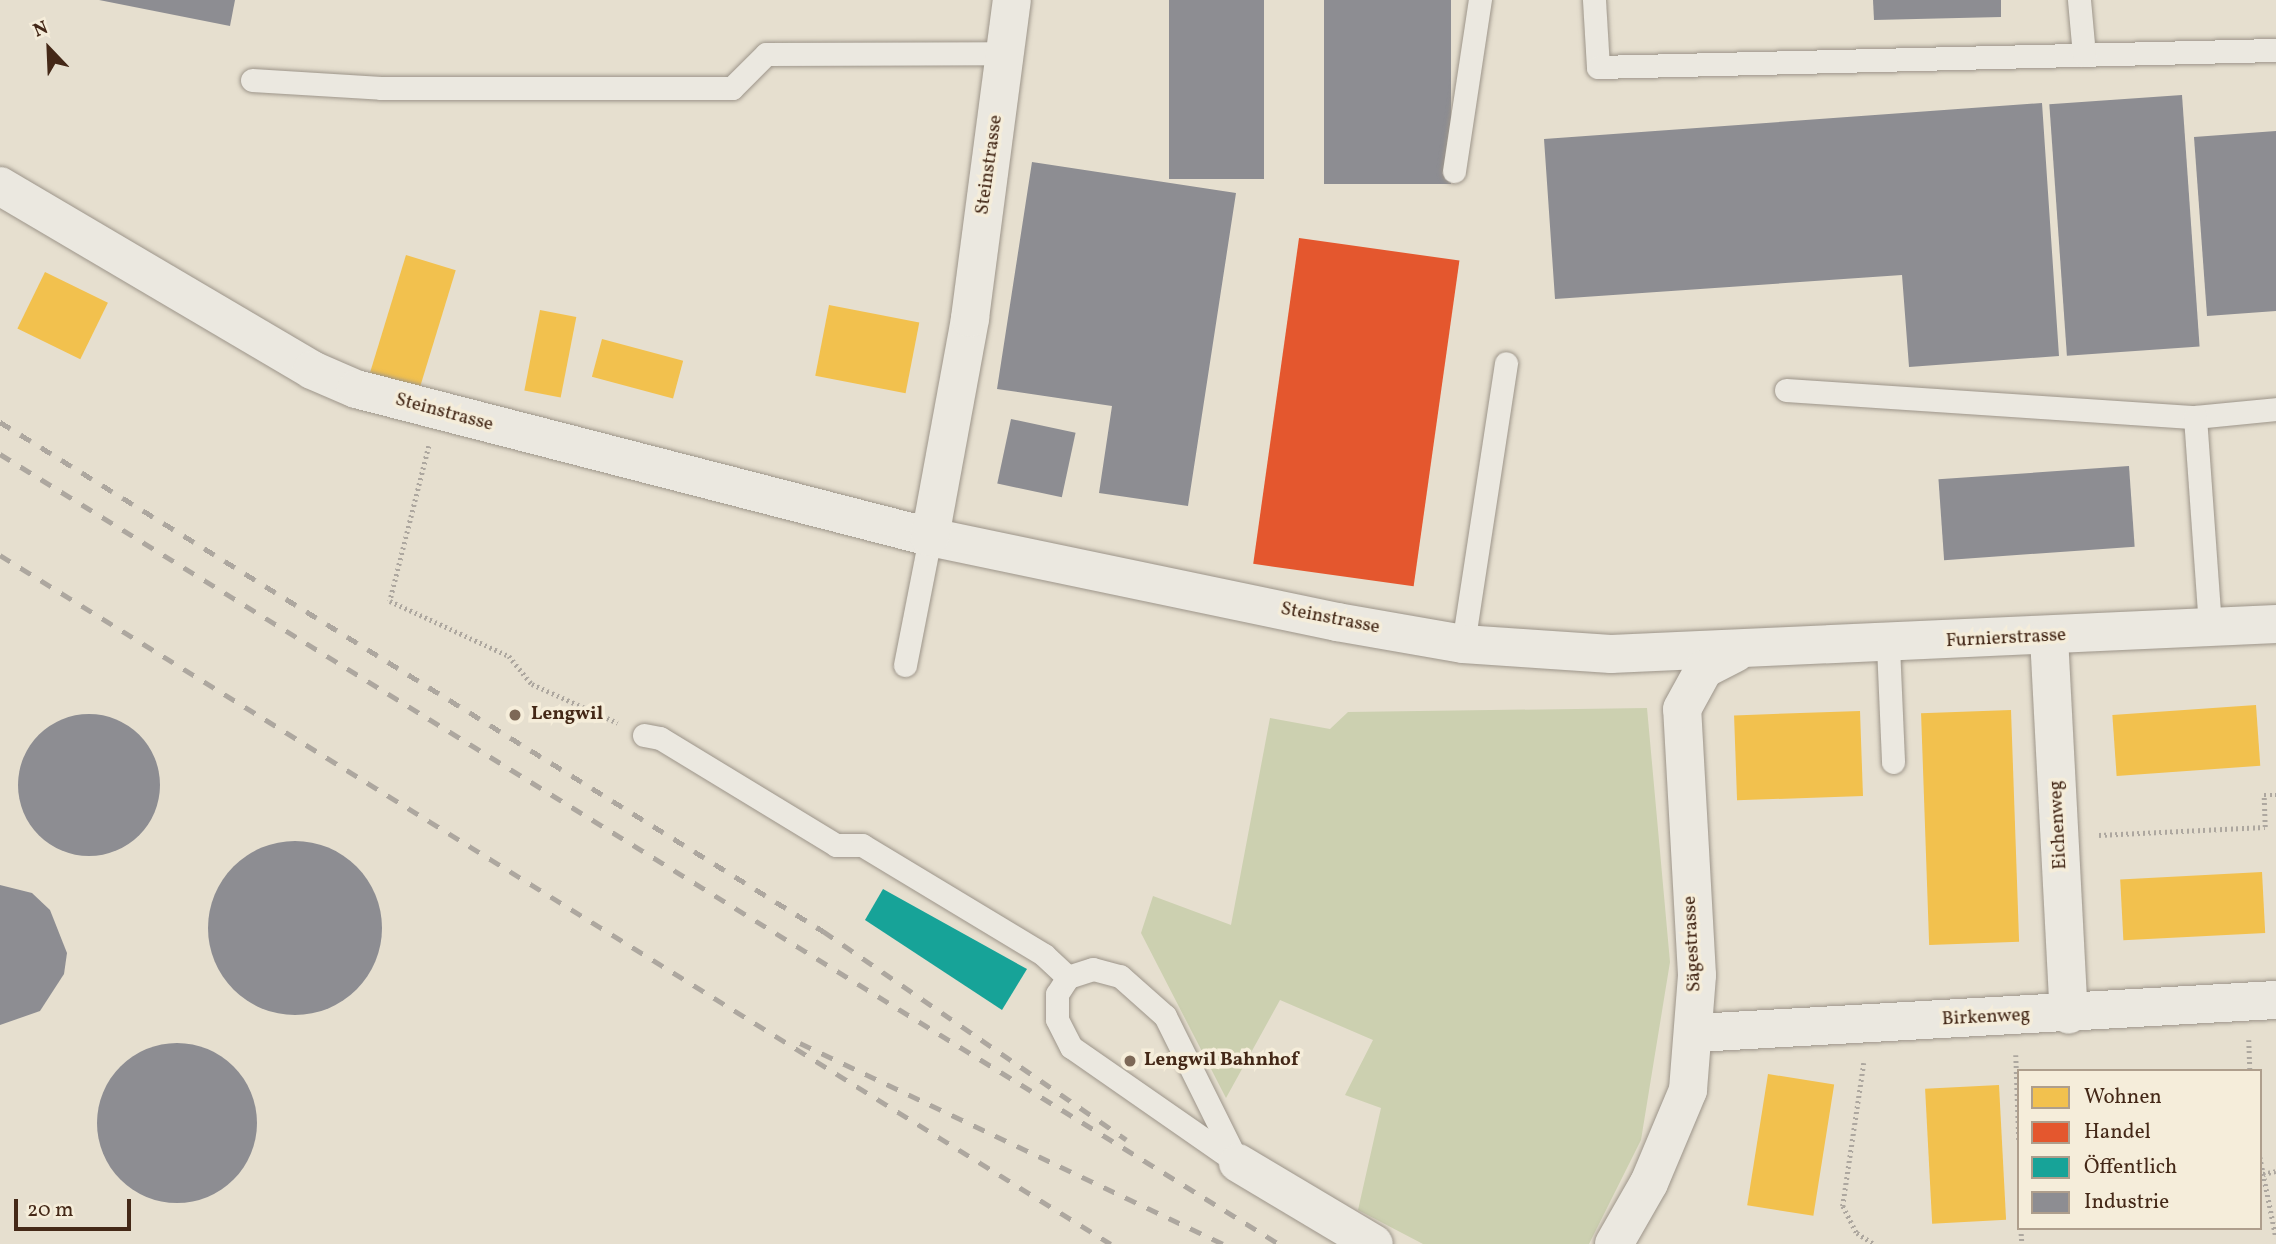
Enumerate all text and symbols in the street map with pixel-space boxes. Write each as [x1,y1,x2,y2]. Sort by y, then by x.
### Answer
north arrow [14,14,84,84]
text: N [29,15,52,44]
street label: Steinstrasse [972,114,1008,216]
street label: Steinstrasse [392,389,496,437]
street label: Steinstrasse [1278,598,1382,640]
street label: Furnierstrasse [1945,624,2067,654]
place label: Lengwil [531,704,603,726]
marker: Lengwil [505,705,525,725]
street label: Eichenweg [2045,780,2073,870]
street label: Sägestrasse [1679,895,1707,993]
street label: Birkenweg [1941,1004,2031,1032]
place label: Lengwil Bahnhof [1144,1050,1298,1072]
marker: Lengwil Bahnhof [1122,1053,1138,1069]
legend [2017,1069,2262,1230]
text: Wohnen [2084,1083,2162,1112]
text: Handel [2084,1118,2151,1147]
text: Öffentlich [2084,1153,2177,1182]
scale bar [18,1184,135,1228]
text: Industrie [2084,1188,2169,1217]
text: 20 m [27,1196,73,1225]

